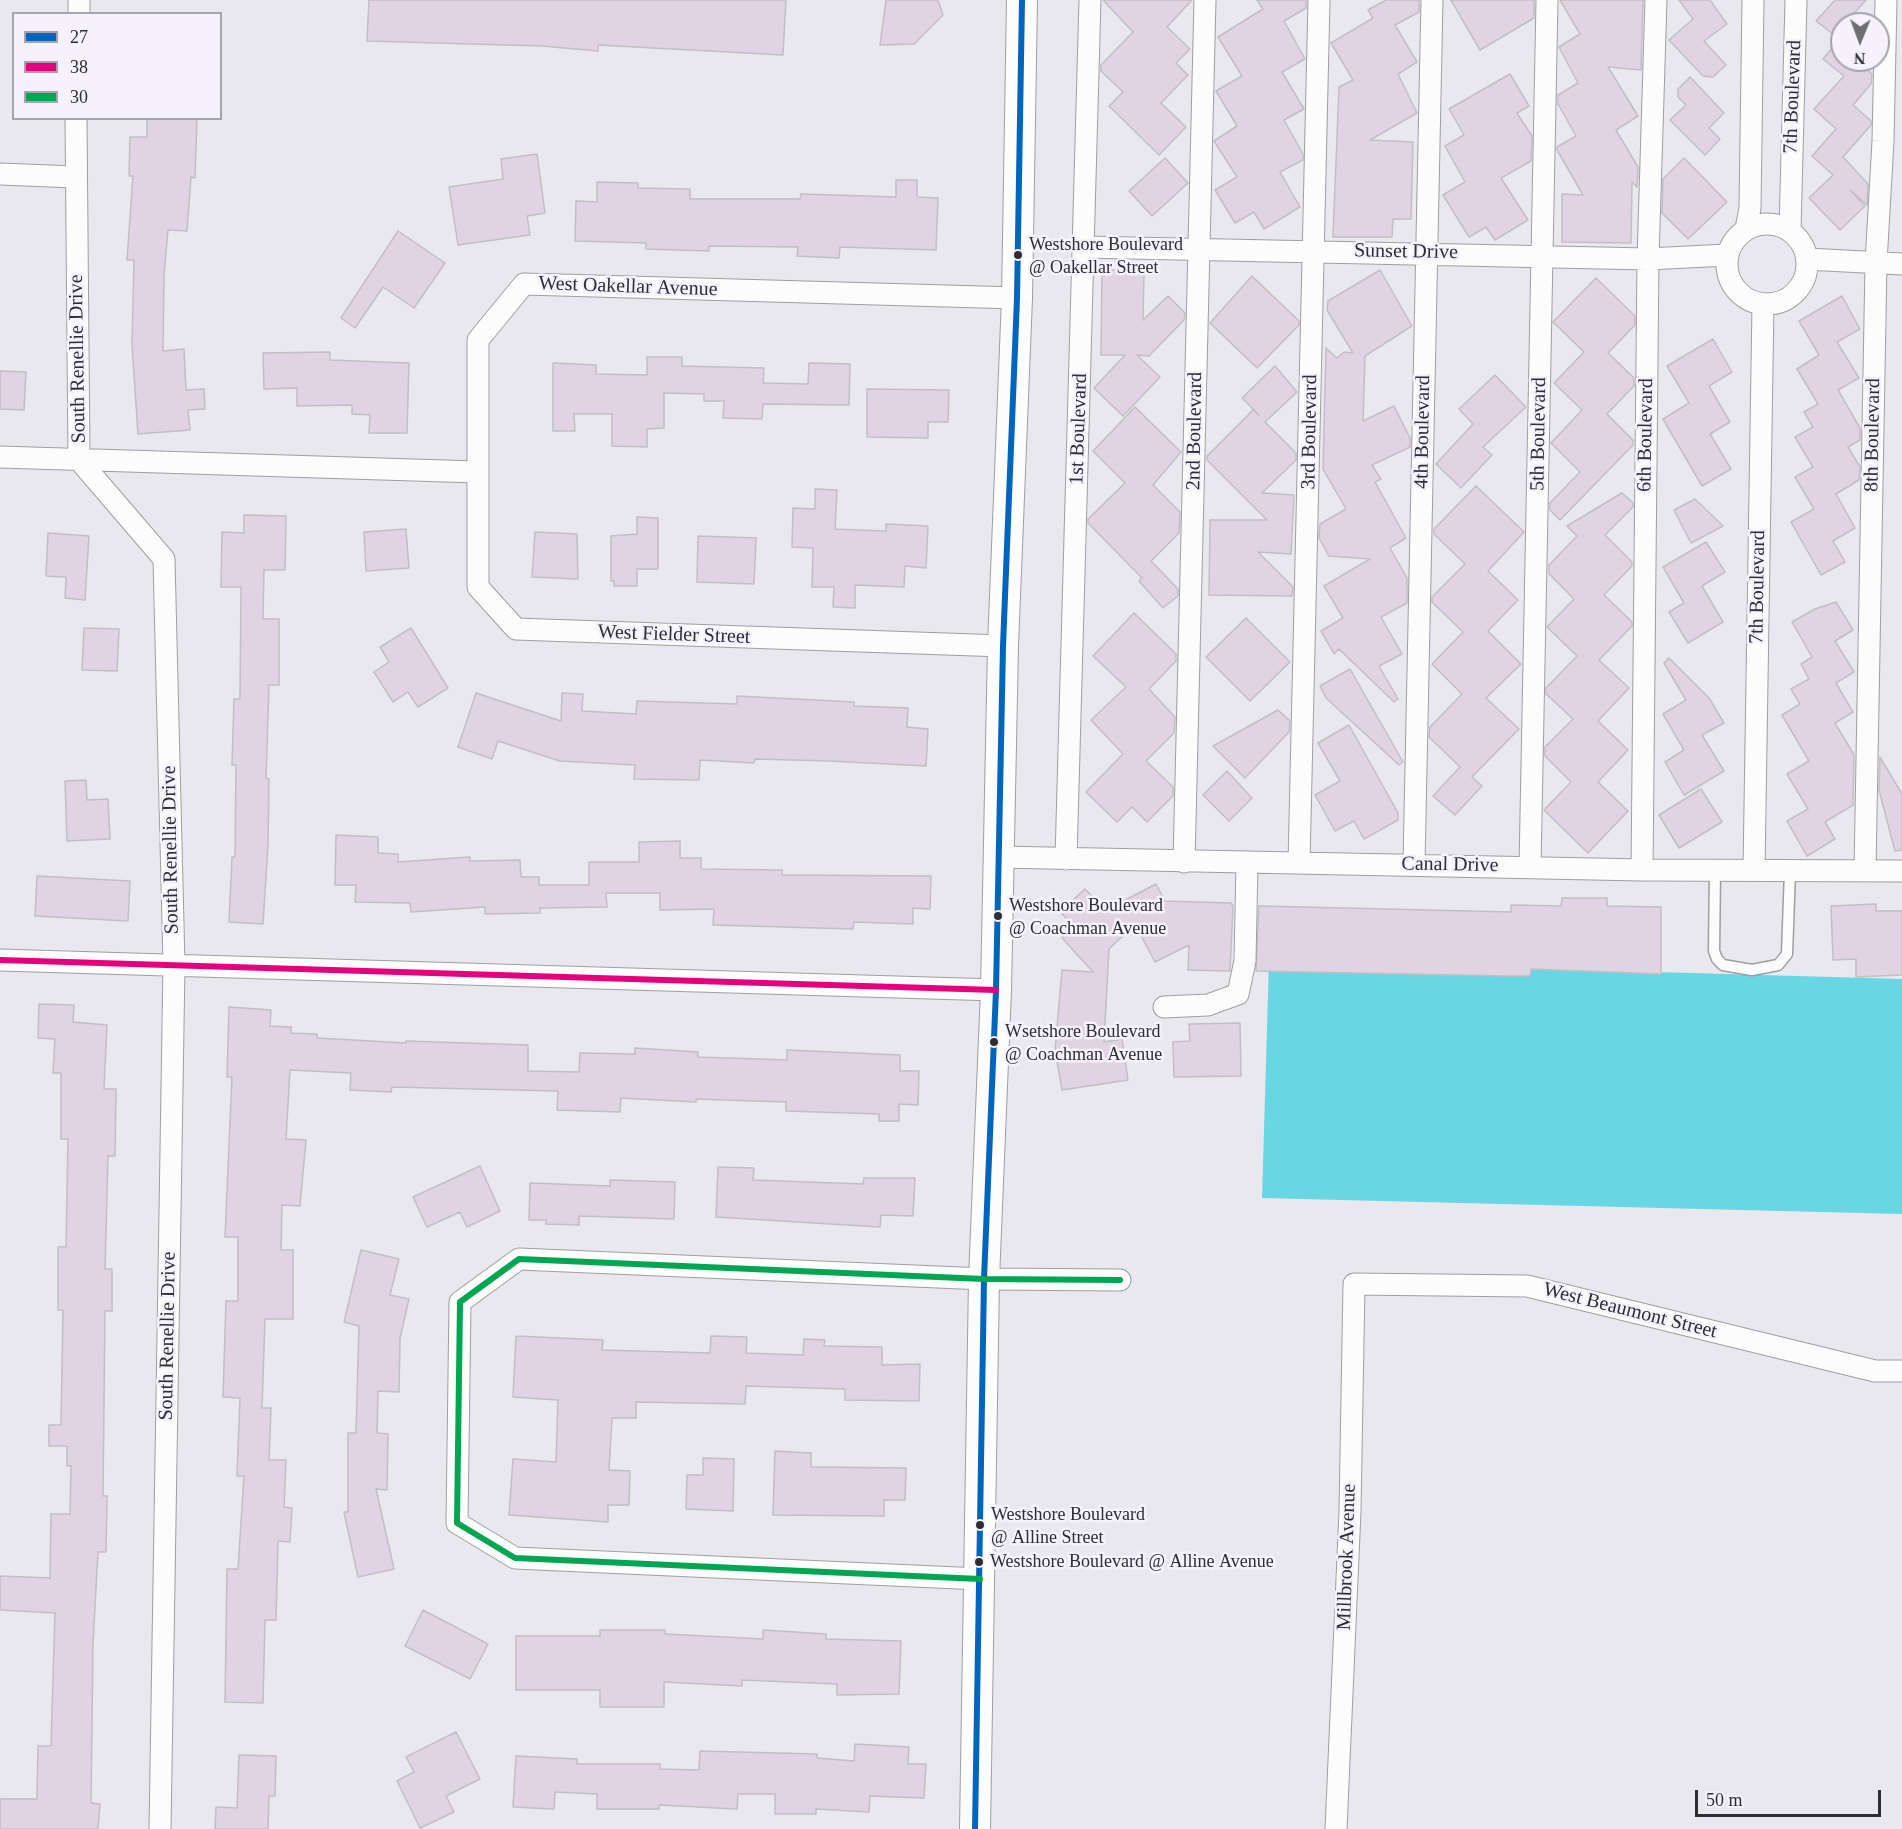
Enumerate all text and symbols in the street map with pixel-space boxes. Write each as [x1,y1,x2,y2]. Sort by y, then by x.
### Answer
legend [12,12,222,120]
north arrow [1830,12,1890,72]
text: 27 [70,27,88,47]
street label: 7th Boulevard [1779,40,1807,154]
text: N [1854,50,1866,67]
text: 38 [70,57,88,77]
text: 30 [70,87,88,107]
place label: Westshore Boulevard @ Oakellar Street [1029,234,1183,276]
street label: Sunset Drive [1354,239,1458,265]
marker: Westshore Boulevard @ Oakellar Street [1012,249,1024,261]
street label: West Oakellar Avenue [538,272,718,302]
street label: South Renellie Drive [65,274,91,444]
street label: 2nd Boulevard [1182,372,1208,490]
street label: 1st Boulevard [1065,373,1093,485]
street label: 3rd Boulevard [1297,374,1323,490]
street label: 4th Boulevard [1410,375,1436,489]
street label: 5th Boulevard [1526,377,1552,491]
street label: 6th Boulevard [1633,378,1659,492]
street label: 8th Boulevard [1860,378,1886,492]
street label: 7th Boulevard [1745,530,1771,644]
street label: West Fielder Street [597,620,751,650]
street label: South Renellie Drive [158,765,184,935]
street label: Canal Drive [1401,852,1499,878]
place label: Westshore Boulevard @ Coachman Avenue [1009,895,1166,938]
marker: Westshore Boulevard @ Coachman Avenue [992,910,1004,922]
place label: Wsetshore Boulevard @ Coachman Avenue [1005,1021,1162,1064]
marker: Wsetshore Boulevard @ Coachman Avenue [988,1036,1000,1048]
street label: South Renellie Drive [155,1251,181,1421]
street label: West Beaumont Street [1541,1278,1719,1344]
street label: Millbrook Avenue [1332,1483,1362,1631]
place label: Westshore Boulevard @ Alline Street [991,1504,1145,1546]
marker: Westshore Boulevard @ Alline Street [974,1519,986,1531]
place label: Westshore Boulevard @ Alline Avenue [990,1551,1274,1573]
marker: Westshore Boulevard @ Alline Avenue [973,1556,985,1568]
scale bar [1698,1778,1884,1816]
text: 50 m [1706,1790,1743,1810]

